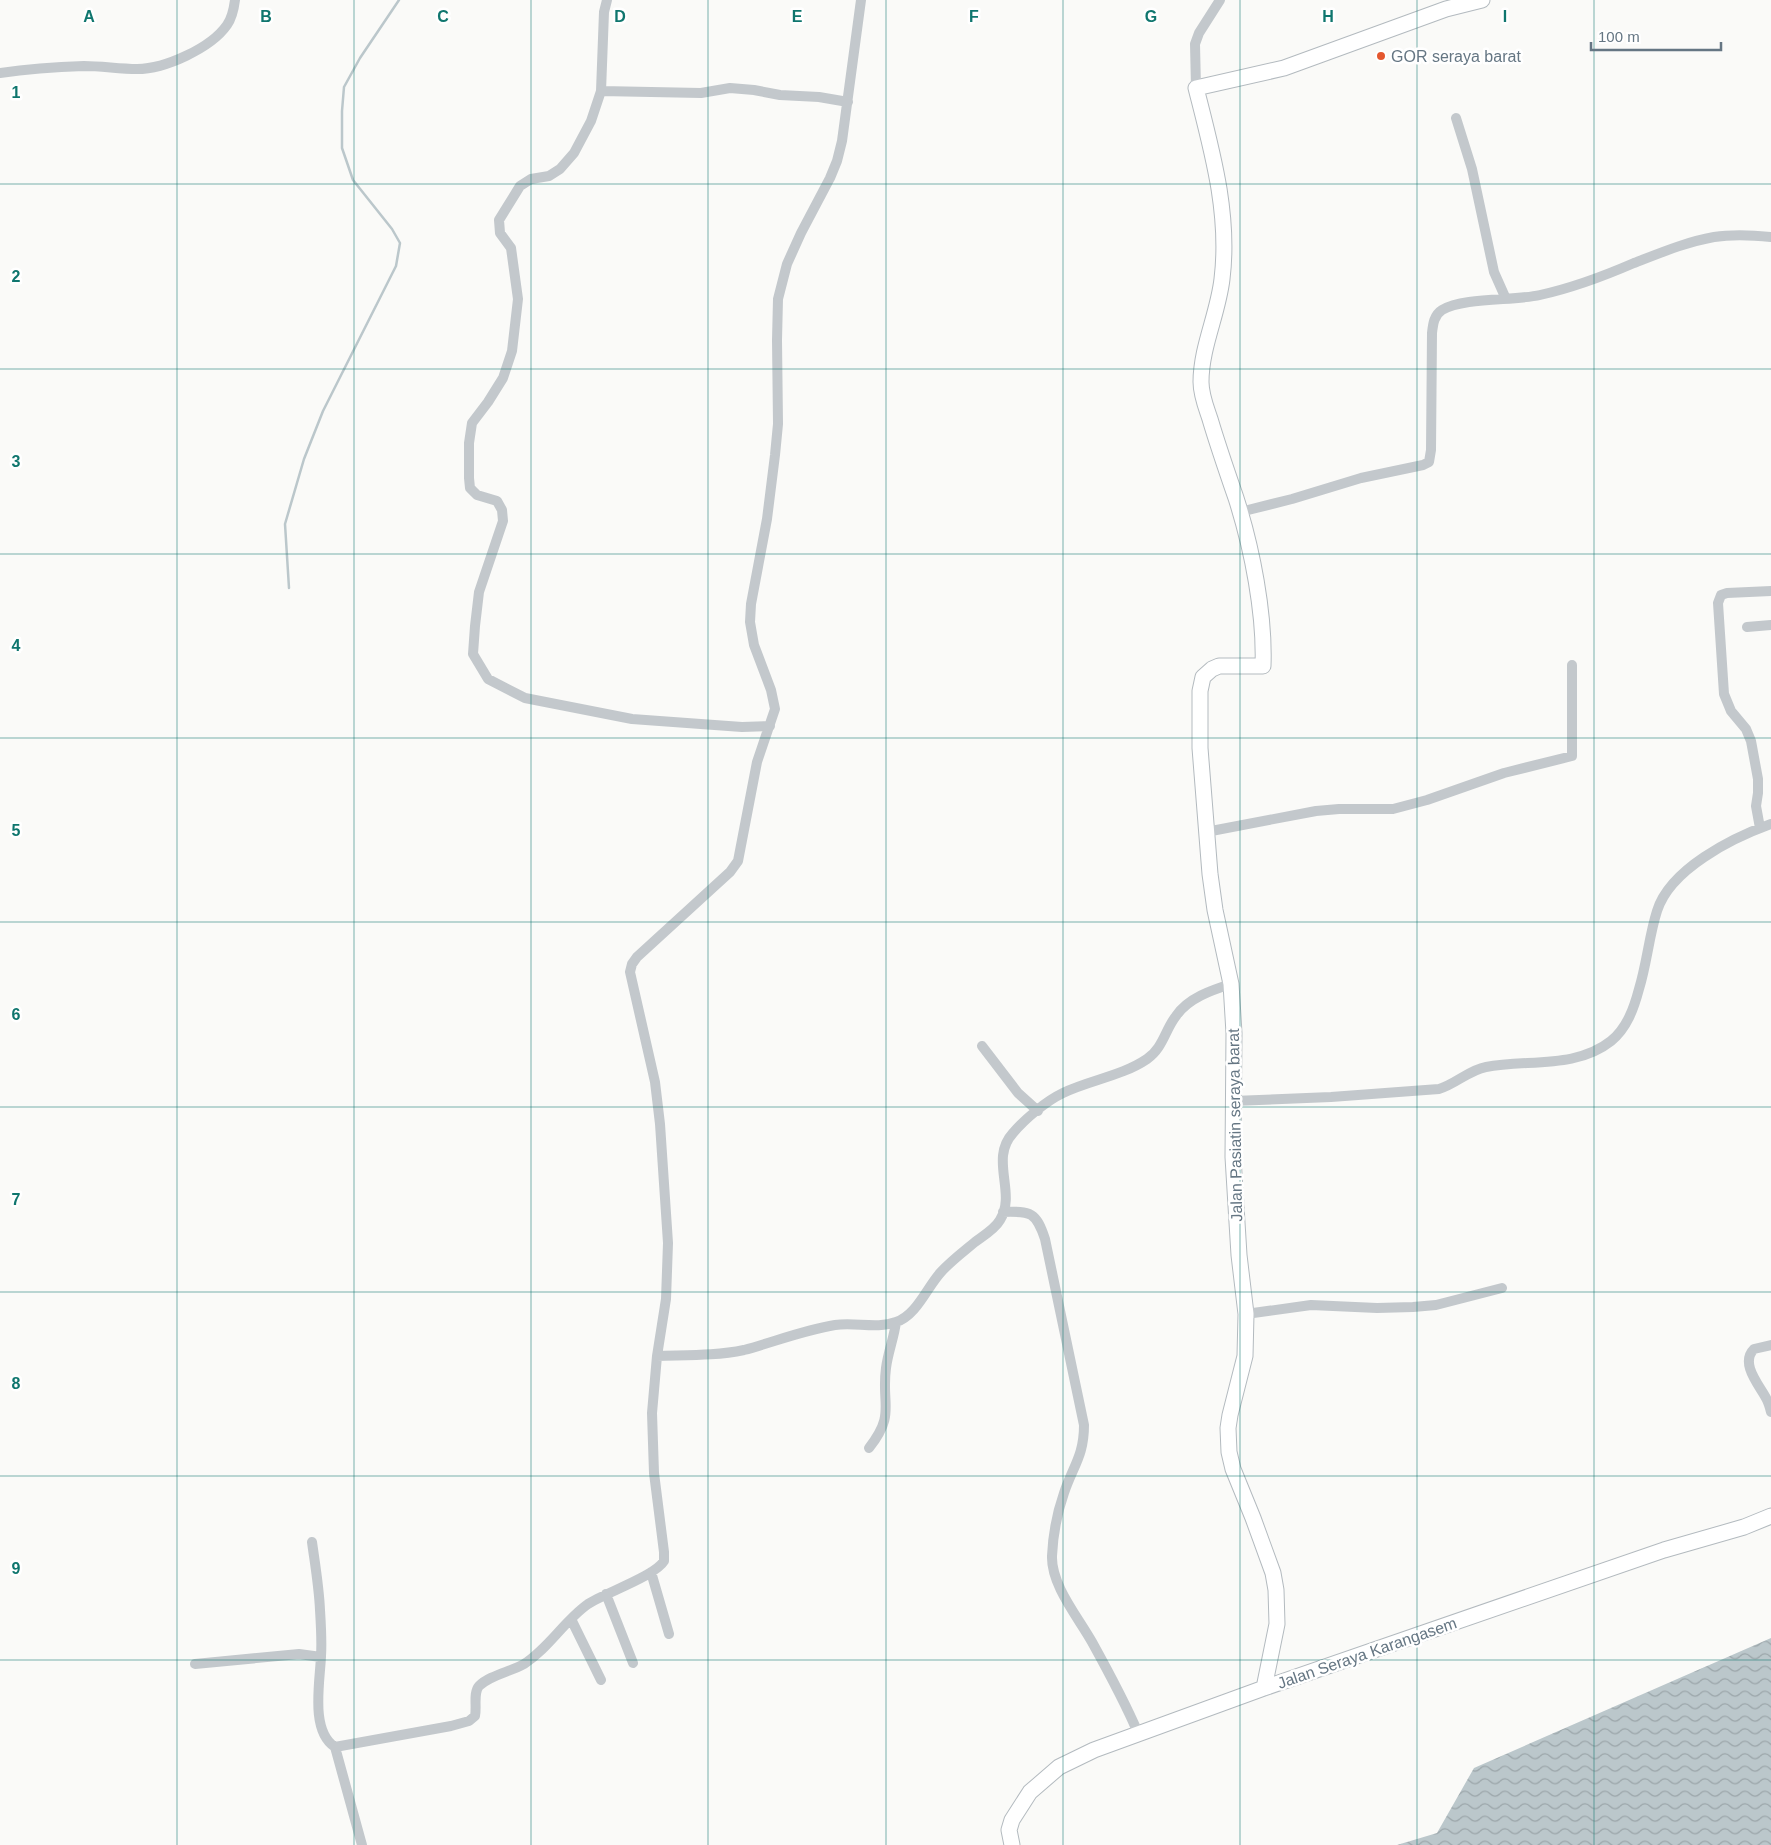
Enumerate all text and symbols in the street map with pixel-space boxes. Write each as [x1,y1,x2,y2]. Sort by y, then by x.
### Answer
text: A [83,8,95,25]
text: B [260,8,272,25]
text: C [437,8,449,25]
text: D [614,8,626,25]
text: E [792,8,803,25]
text: F [969,8,979,25]
text: G [1145,8,1157,25]
text: H [1322,8,1334,25]
text: I [1503,8,1507,25]
scale bar [1591,20,1721,52]
text: 100 m [1598,28,1640,45]
place label: GOR seraya barat [1391,48,1521,65]
marker: GOR seraya barat [1375,50,1387,62]
text: 1 [12,84,21,101]
text: 2 [12,268,21,285]
text: 3 [12,453,21,470]
text: 4 [12,637,21,654]
text: 5 [12,822,21,839]
text: 6 [12,1006,21,1023]
street label: Jalan Pasiatin seraya barat [1225,1028,1245,1222]
text: 7 [12,1191,21,1208]
text: 8 [12,1375,21,1392]
text: 9 [12,1560,21,1577]
street label: Jalan Seraya Karangasem [1275,1614,1459,1692]

